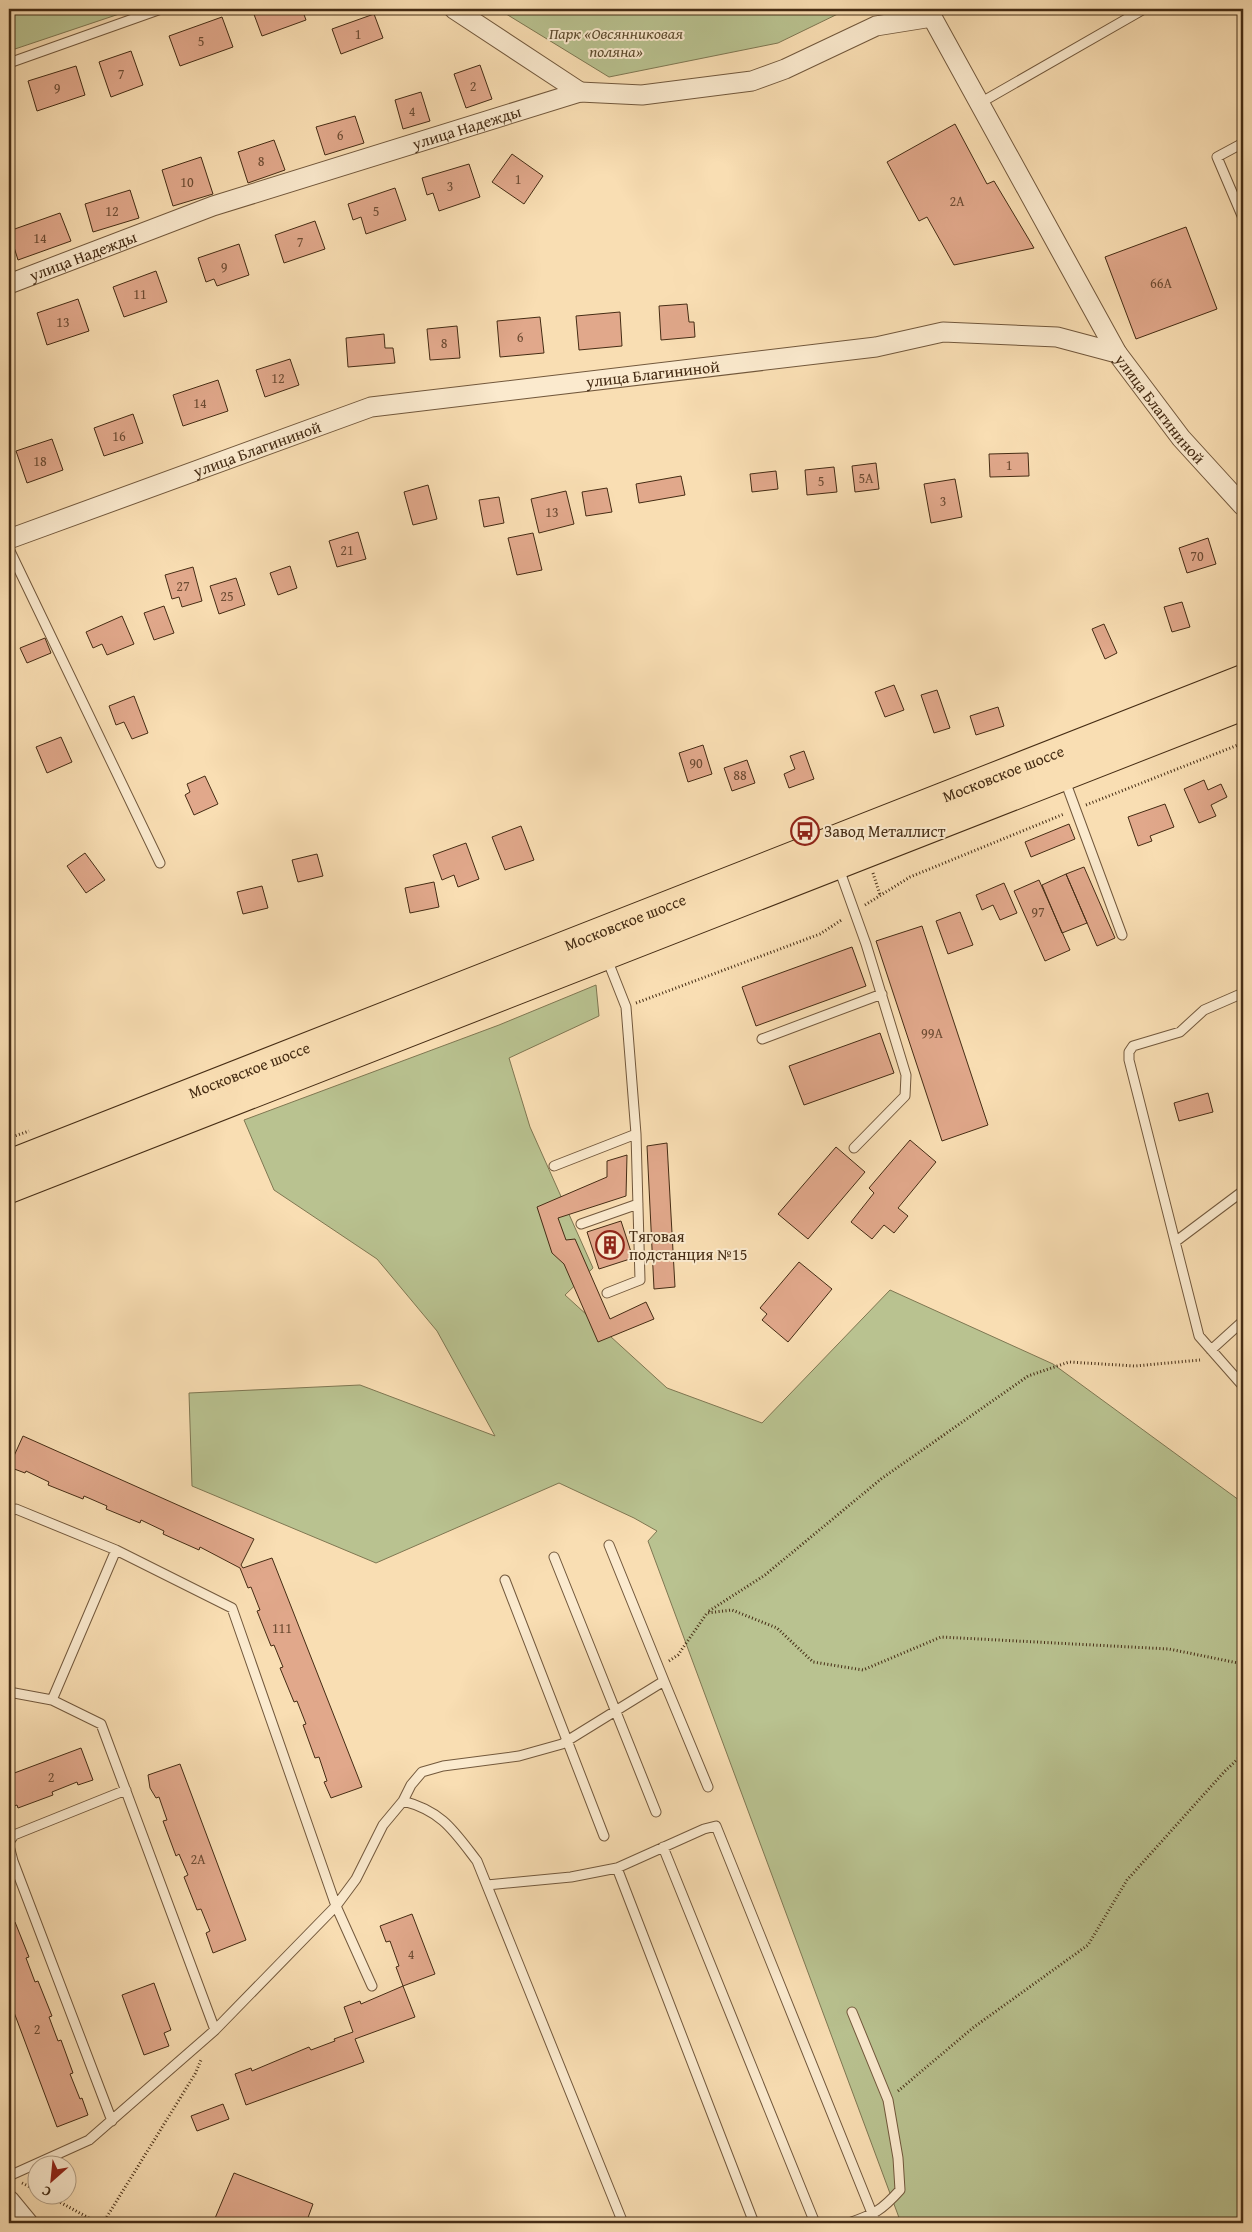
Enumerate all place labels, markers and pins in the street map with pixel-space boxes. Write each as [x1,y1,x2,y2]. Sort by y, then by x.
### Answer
bus stop icon: Завод Металлист [790,816,820,846]
place label: Завод Металлист [824,819,946,843]
place label: Тяговая подстанция №15 [629,1224,747,1266]
building icon: Тяговая подстанция №15 [595,1230,625,1260]

